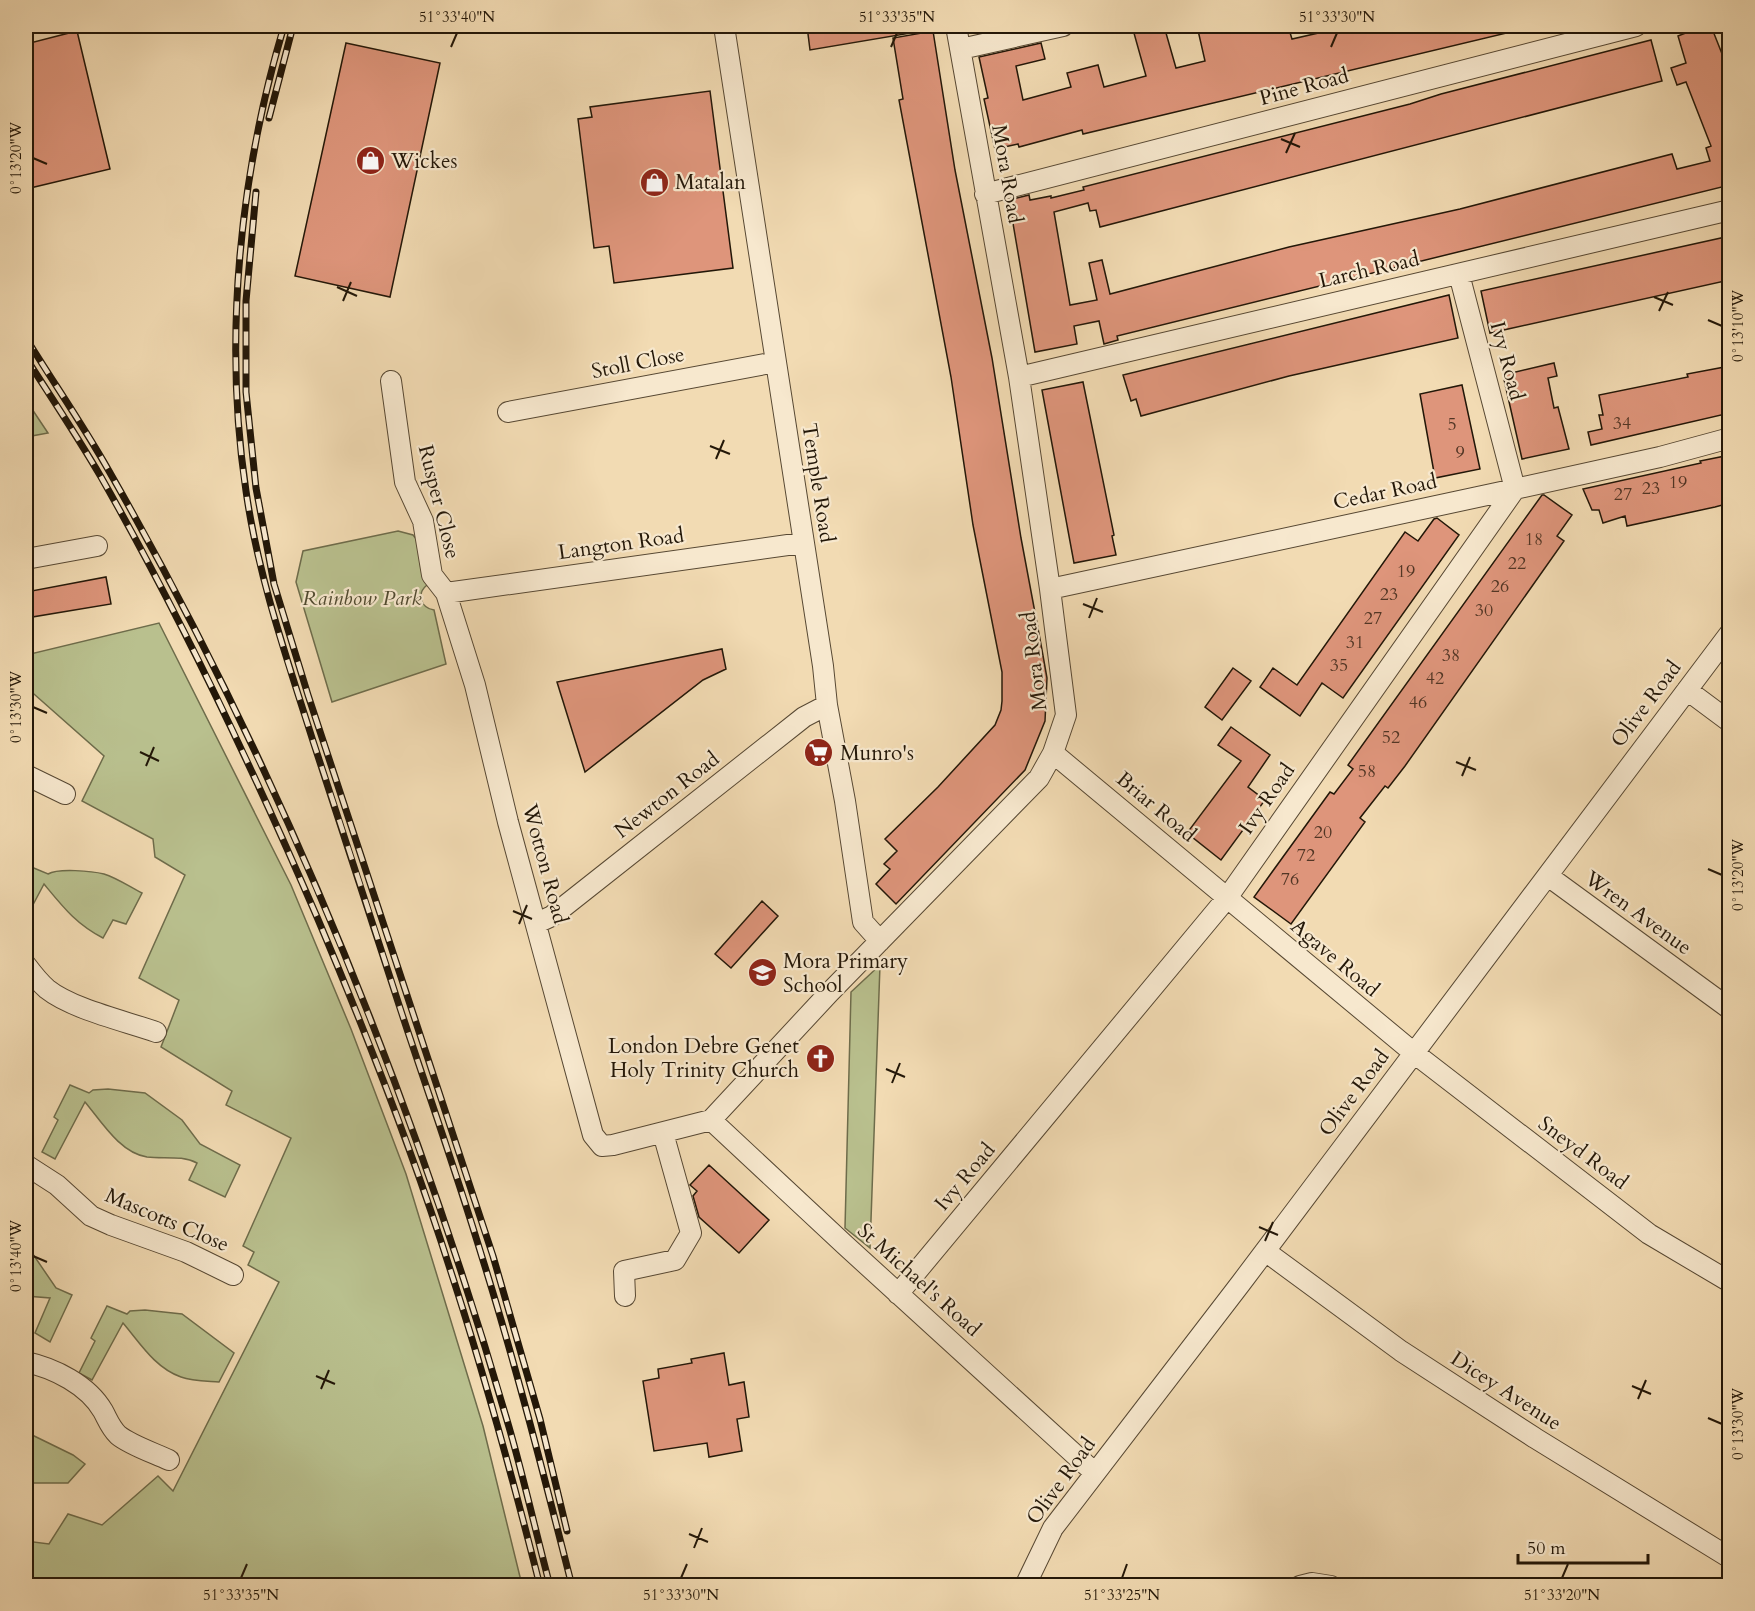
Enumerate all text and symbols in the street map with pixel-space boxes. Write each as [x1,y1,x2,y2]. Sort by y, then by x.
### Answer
text: 51°33'40"N [419,7,495,27]
text: 51°33'35"N [859,7,935,27]
text: 51°33'30"N [1299,7,1375,27]
street label: Pine Road [1256,61,1352,113]
text: 0°13'20"W [6,121,26,194]
street label: Mora Road [984,122,1030,226]
shop icon: Wickes [354,145,386,177]
place label: Wickes [390,147,457,176]
shop icon: Matalan [638,166,670,198]
place label: Matalan [675,168,746,197]
street label: Larch Road [1316,244,1422,296]
text: 0°13'10"W [1728,289,1748,362]
street label: Ivy Road [1483,318,1531,404]
street label: Stoll Close [589,340,687,386]
house number: 34 [1613,411,1631,436]
house number: 5 [1447,412,1457,437]
street label: Temple Road [794,421,842,545]
house number: 9 [1455,440,1465,465]
street label: Rusper Close [411,442,467,562]
street label: Cedar Road [1330,467,1440,517]
house number: 19 [1669,470,1687,495]
house number: 23 [1642,476,1660,501]
house number: 27 [1614,482,1632,507]
street label: Langton Road [556,521,686,567]
house number: 18 [1525,527,1543,552]
house number: 22 [1508,551,1526,576]
house number: 19 [1397,559,1415,584]
house number: 26 [1491,574,1509,599]
house number: 23 [1380,582,1398,607]
park label: Rainbow Park [302,584,422,613]
house number: 30 [1475,598,1493,623]
house number: 27 [1364,606,1382,631]
street label: Mora Road [1014,610,1054,712]
house number: 31 [1346,630,1364,655]
house number: 38 [1442,643,1460,668]
house number: 35 [1330,653,1348,678]
street label: Olive Road [1604,655,1688,753]
house number: 42 [1426,666,1444,691]
text: 0°13'30"W [6,670,26,743]
house number: 46 [1409,690,1427,715]
house number: 52 [1382,725,1400,750]
supermarket icon: Munro's [803,737,835,769]
place label: Munro's [840,739,914,768]
street label: Newton Road [608,745,726,845]
street label: Ivy Road [1232,758,1302,840]
house number: 58 [1358,759,1376,784]
street label: Briar Road [1110,765,1202,849]
street label: Wotton Road [515,800,575,927]
house number: 20 [1314,820,1332,845]
text: 0°13'20"W [1728,838,1748,911]
house number: 72 [1297,843,1315,868]
street label: Wren Avenue [1578,864,1698,962]
house number: 76 [1281,867,1299,892]
street label: Agave Road [1284,912,1386,1004]
place label: Mora Primary School [783,947,908,1000]
school or university icon: Mora Primary School [746,957,778,989]
place label: London Debre Genet Holy Trinity Church [608,1032,799,1085]
church icon: London Debre Genet Holy Trinity Church [804,1042,836,1074]
street label: Olive Road [1312,1044,1396,1142]
street label: Sneyd Road [1532,1110,1634,1196]
street label: Ivy Road [928,1137,1002,1217]
street label: Mascotts Close [101,1181,233,1259]
street label: St Michael's Road [851,1217,987,1343]
text: 0°13'40"W [6,1219,26,1292]
street label: Dicey Avenue [1445,1344,1567,1438]
text: 0°13'30"W [1728,1387,1748,1460]
street label: Olive Road [1019,1431,1103,1531]
scale bar [1518,1527,1648,1565]
text: 50 m [1527,1536,1566,1561]
text: 51°33'35"N [203,1585,279,1605]
text: 51°33'30"N [643,1585,719,1605]
text: 51°33'25"N [1084,1585,1160,1605]
text: 51°33'20"N [1524,1585,1600,1605]

